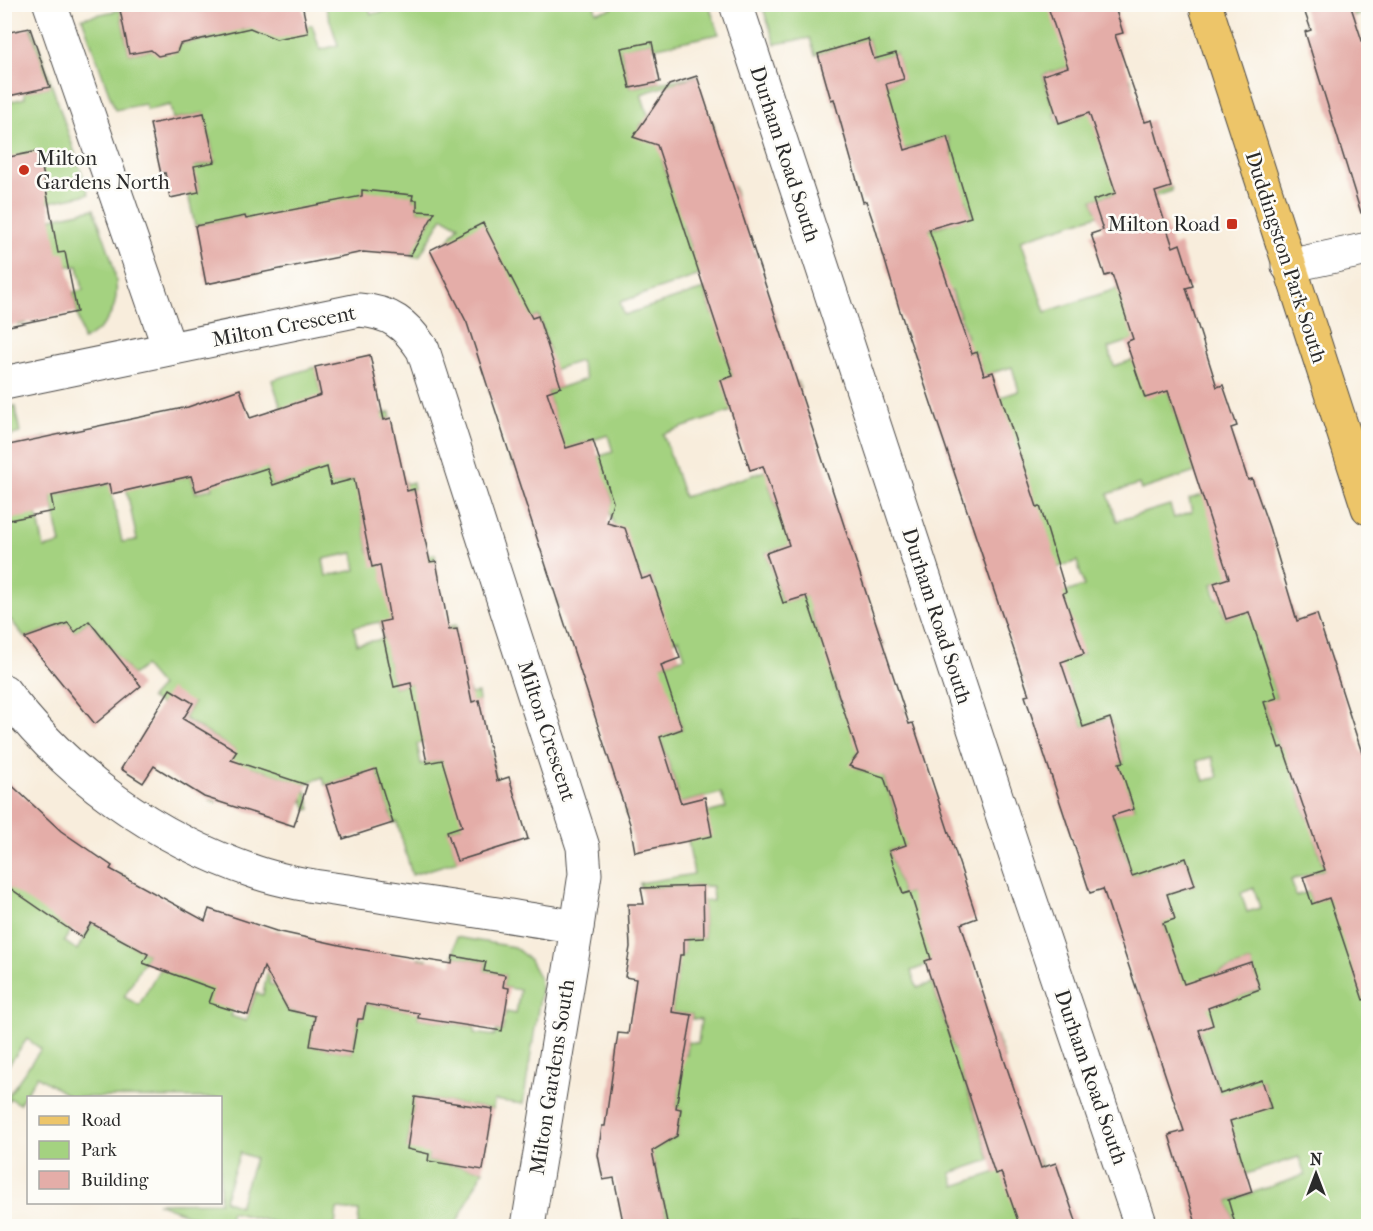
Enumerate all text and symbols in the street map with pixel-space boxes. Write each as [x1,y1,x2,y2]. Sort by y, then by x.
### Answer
street label: Durham Road South [745,63,825,245]
place label: Milton Gardens North [36,146,170,194]
street label: Duddingston Park South [1240,148,1332,366]
marker: Milton Gardens North [17,163,31,177]
place label: Milton Road [1107,212,1221,236]
marker: Milton Road [1225,217,1239,231]
street label: Milton Crescent [210,300,358,352]
street label: Durham Road South [897,525,977,707]
street label: Milton Crescent [513,658,581,805]
street label: Milton Gardens South [525,977,579,1177]
street label: Durham Road South [1050,986,1132,1168]
legend [27,1096,222,1204]
text: Road [81,1110,121,1131]
text: Park [81,1140,118,1161]
north arrow [1286,1144,1346,1204]
text: N [1310,1150,1323,1169]
text: Building [81,1170,149,1191]

